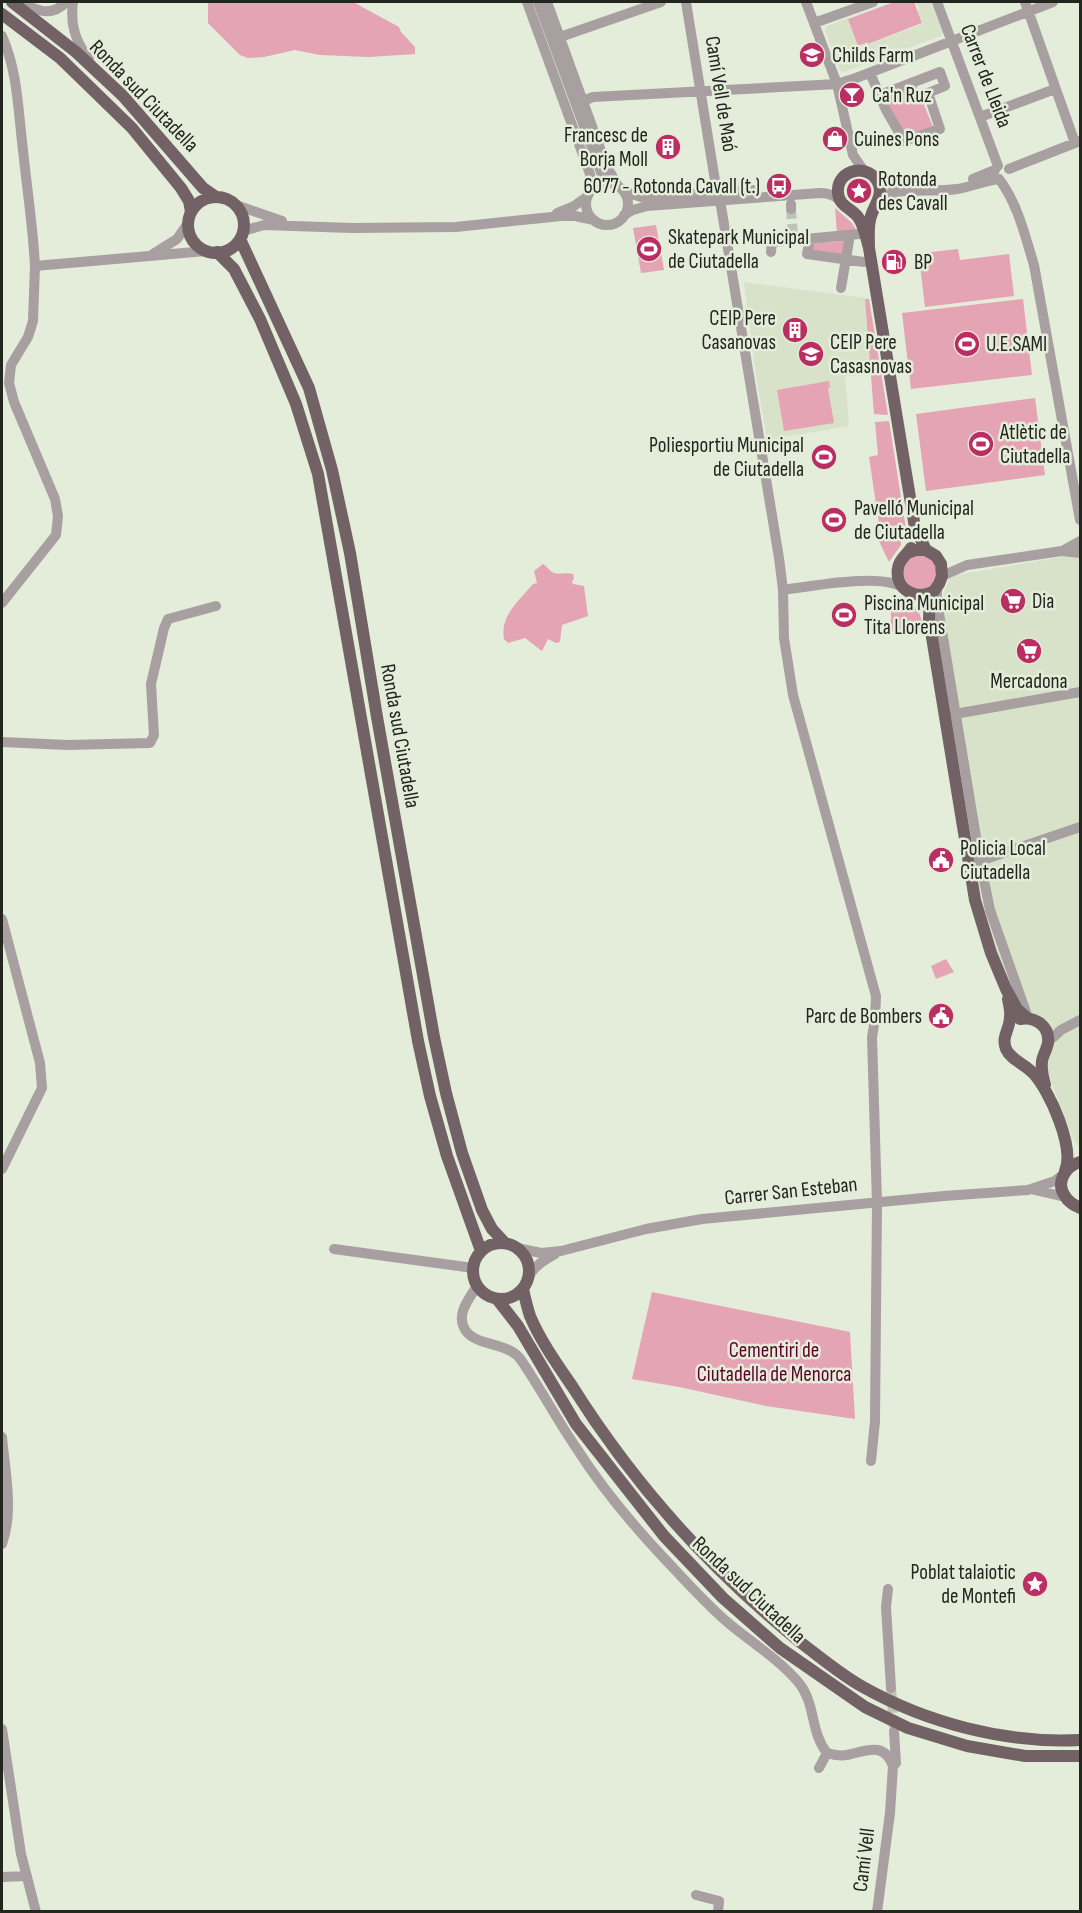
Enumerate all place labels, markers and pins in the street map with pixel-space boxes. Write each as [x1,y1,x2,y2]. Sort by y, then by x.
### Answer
school or university icon: Childs Farm [797,40,827,70]
place label: Childs Farm [832,43,914,68]
bar icon: Ca'n Ruz [837,80,867,110]
place label: Ca'n Ruz [872,83,932,108]
place label: Francesc de Borja Moll [564,123,648,172]
shop icon: Cuines Pons [820,124,850,154]
place label: Cuines Pons [854,127,939,152]
building icon: Francesc de Borja Moll [653,132,683,162]
place label: Rotonda des Cavall [878,167,948,216]
bus stop icon: 6077 - Rotonda Cavall (t.) [764,171,794,201]
place label: 6077 - Rotonda Cavall (t.) [583,174,760,199]
place icon: Rotonda des Cavall [844,176,874,206]
place label: Skatepark Municipal de Ciutadella [668,225,809,274]
sports icon: Skatepark Municipal de Ciutadella [634,234,664,264]
fuel station icon: BP [879,247,909,277]
place label: BP [914,250,932,275]
place label: CEIP Pere Casanovas [702,306,776,355]
building icon: CEIP Pere Casanovas [780,315,810,345]
sports icon: U.E.SAMI [952,329,982,359]
place label: CEIP Pere Casasnovas [830,330,912,379]
place label: U.E.SAMI [986,332,1047,357]
school or university icon: CEIP Pere Casasnovas [796,339,826,369]
place label: Atlètic de Ciutadella [999,420,1070,469]
sports icon: Atlètic de Ciutadella [966,429,996,459]
place label: Poliesportiu Municipal de Ciutadella [649,433,804,482]
sports icon: Poliesportiu Municipal de Ciutadella [809,442,839,472]
place label: Pavelló Municipal de Ciutadella [854,496,974,545]
sports icon: Pavelló Municipal de Ciutadella [819,505,849,535]
supermarket icon: Dia [998,586,1028,616]
place label: Dia [1032,589,1054,614]
place label: Piscina Municipal Tita Llorens [864,591,984,640]
sports icon: Piscina Municipal Tita Llorens [829,600,859,630]
supermarket icon: Mercadona [1014,636,1044,666]
place label: Mercadona [990,669,1068,694]
place label: Policia Local Ciutadella [960,836,1046,885]
public building icon: Policia Local Ciutadella [926,845,956,875]
public building icon: Parc de Bombers [926,1001,956,1031]
place label: Parc de Bombers [805,1004,922,1029]
place label: Poblat talaiotic de Montefi [910,1560,1016,1609]
place icon: Poblat talaiotic de Montefi [1020,1569,1050,1599]

